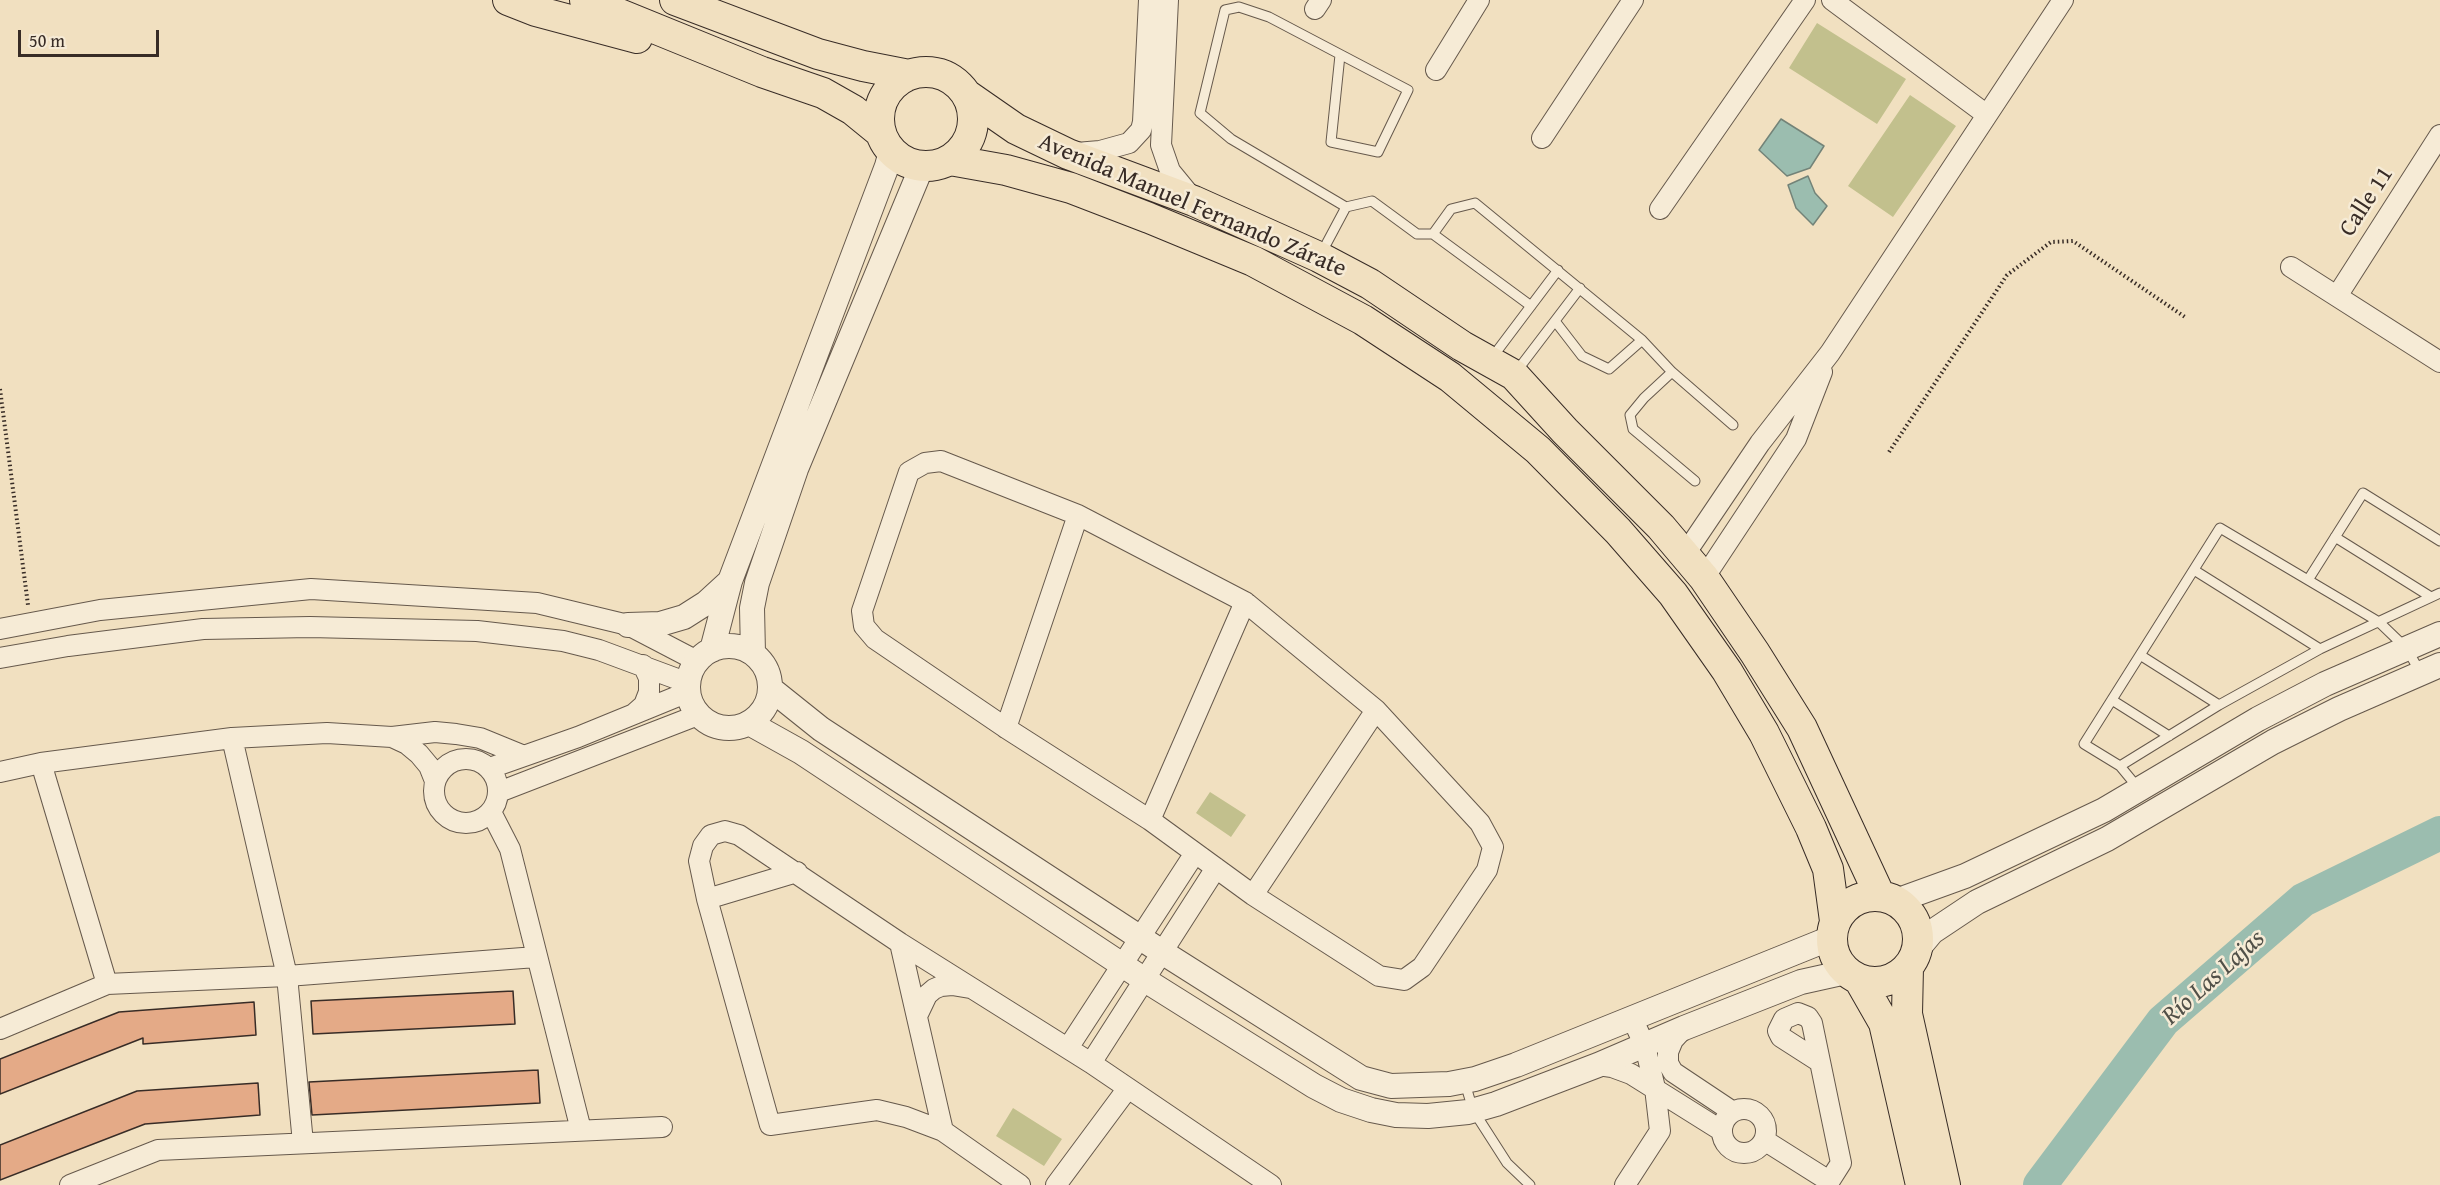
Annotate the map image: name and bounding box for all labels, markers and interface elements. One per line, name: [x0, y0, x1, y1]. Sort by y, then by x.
scale bar: [21, 18, 162, 56]
text: 50 m: [29, 27, 65, 54]
street label: Avenida Manuel Fernando Zárate: [1034, 128, 1350, 284]
street label: Calle 11: [2334, 162, 2400, 242]
water label: Río Las Lajas: [2156, 924, 2272, 1032]

